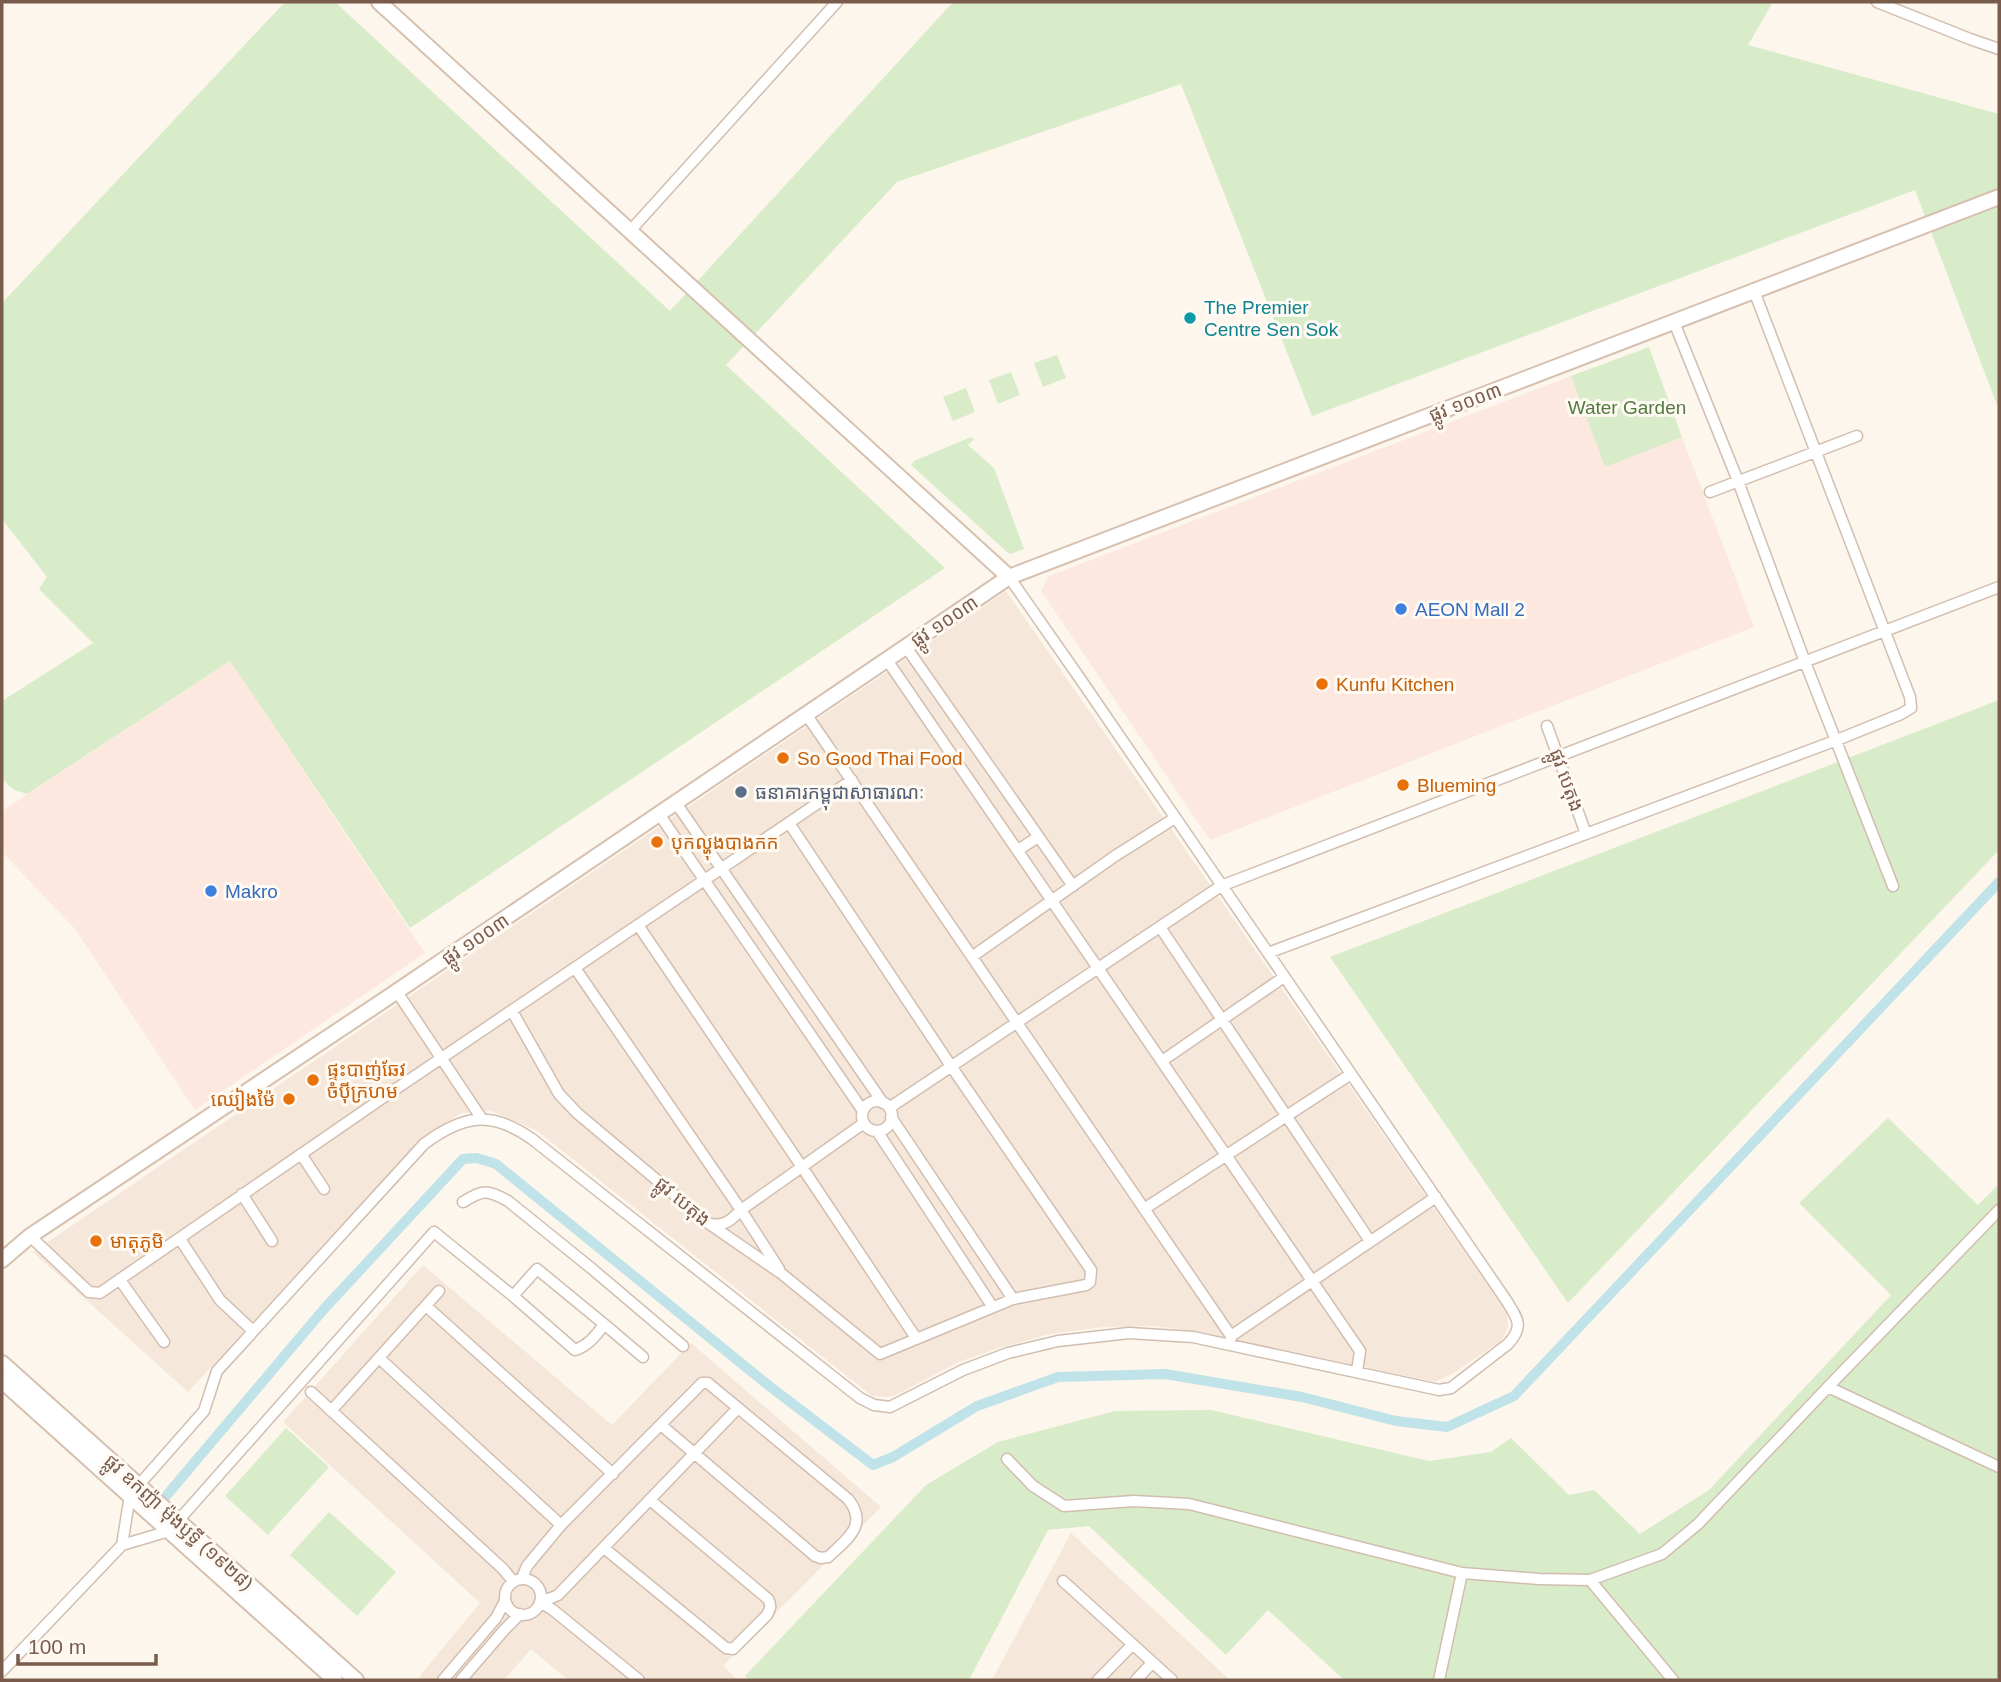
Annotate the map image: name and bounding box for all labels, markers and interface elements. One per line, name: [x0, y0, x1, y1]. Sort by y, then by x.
place label: The Premier Centre Sen Sok: [1204, 297, 1339, 340]
marker: The Premier Centre Sen Sok: [1182, 310, 1198, 326]
street label: ផ្លូវ ១០០៣: [1426, 379, 1507, 432]
park label: Water Garden: [1568, 397, 1686, 418]
street label: ផ្លូវ ១០០៣: [907, 591, 985, 657]
place label: AEON Mall 2: [1415, 599, 1525, 620]
marker: AEON Mall 2: [1393, 601, 1409, 617]
place label: Kunfu Kitchen: [1336, 674, 1454, 695]
marker: Kunfu Kitchen: [1314, 676, 1330, 692]
street label: ផ្លូវ បេតុង: [1539, 746, 1588, 817]
place label: So Good Thai Food: [797, 748, 962, 769]
marker: So Good Thai Food: [775, 750, 791, 766]
place label: Blueming: [1417, 775, 1496, 796]
marker: Blueming: [1395, 777, 1411, 793]
place label: ធនាគារកម្ពុជាសាធារណៈ: [755, 782, 924, 811]
marker: ធនាគារកម្ពុជាសាធារណៈ: [733, 784, 749, 800]
place label: បុកល្ហុងបាងកក: [671, 832, 779, 861]
marker: បុកល្ហុងបាងកក: [649, 834, 665, 850]
place label: Makro: [225, 881, 278, 902]
marker: Makro: [203, 883, 219, 899]
street label: ផ្លូវ ១០០៣: [438, 909, 516, 975]
place label: ផ្ទះបាញ់ឆែវ ចំប៉ីក្រហម: [327, 1059, 406, 1104]
marker: ផ្ទះបាញ់ឆែវ ចំប៉ីក្រហម: [305, 1072, 321, 1088]
place label: ឈៀងម៉ៃ: [211, 1087, 275, 1111]
marker: ឈៀងម៉ៃ: [281, 1091, 297, 1107]
street label: ផ្លូវ បេតុង: [647, 1172, 714, 1235]
place label: មាតុភូមិ: [110, 1231, 164, 1254]
marker: មាតុភូមិ: [88, 1233, 104, 1249]
street label: ផ្លូវ ឧកញ៉ា ម៉ុងឫទ្ធី (១៩២៨): [96, 1450, 257, 1600]
scale bar: [18, 1622, 156, 1666]
text: 100 m: [28, 1635, 86, 1658]

